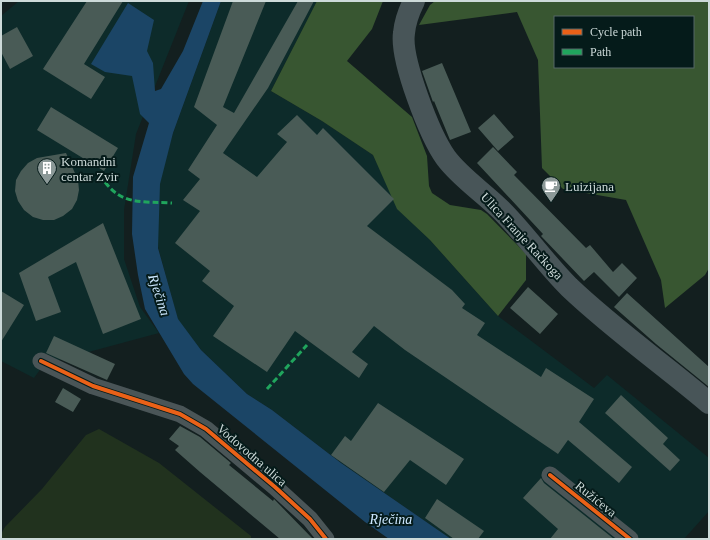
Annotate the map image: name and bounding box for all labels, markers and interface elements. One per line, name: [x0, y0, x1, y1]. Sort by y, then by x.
legend: [554, 16, 694, 68]
text: Cycle path: [590, 25, 642, 39]
text: Path: [590, 45, 611, 59]
place label: Komandni centar Zvir: [61, 154, 119, 184]
building icon: Komandni centar Zvir: [36, 157, 58, 185]
cafe icon: Luizijana: [540, 175, 562, 203]
place label: Luizijana: [565, 179, 614, 194]
street label: Ulica Franje Račkoga: [478, 189, 566, 283]
water label: Rječina: [145, 271, 173, 318]
street label: Vodovodna ulica: [214, 421, 290, 490]
street label: Ružićeva: [572, 478, 620, 520]
water label: Rječina: [369, 512, 412, 527]

